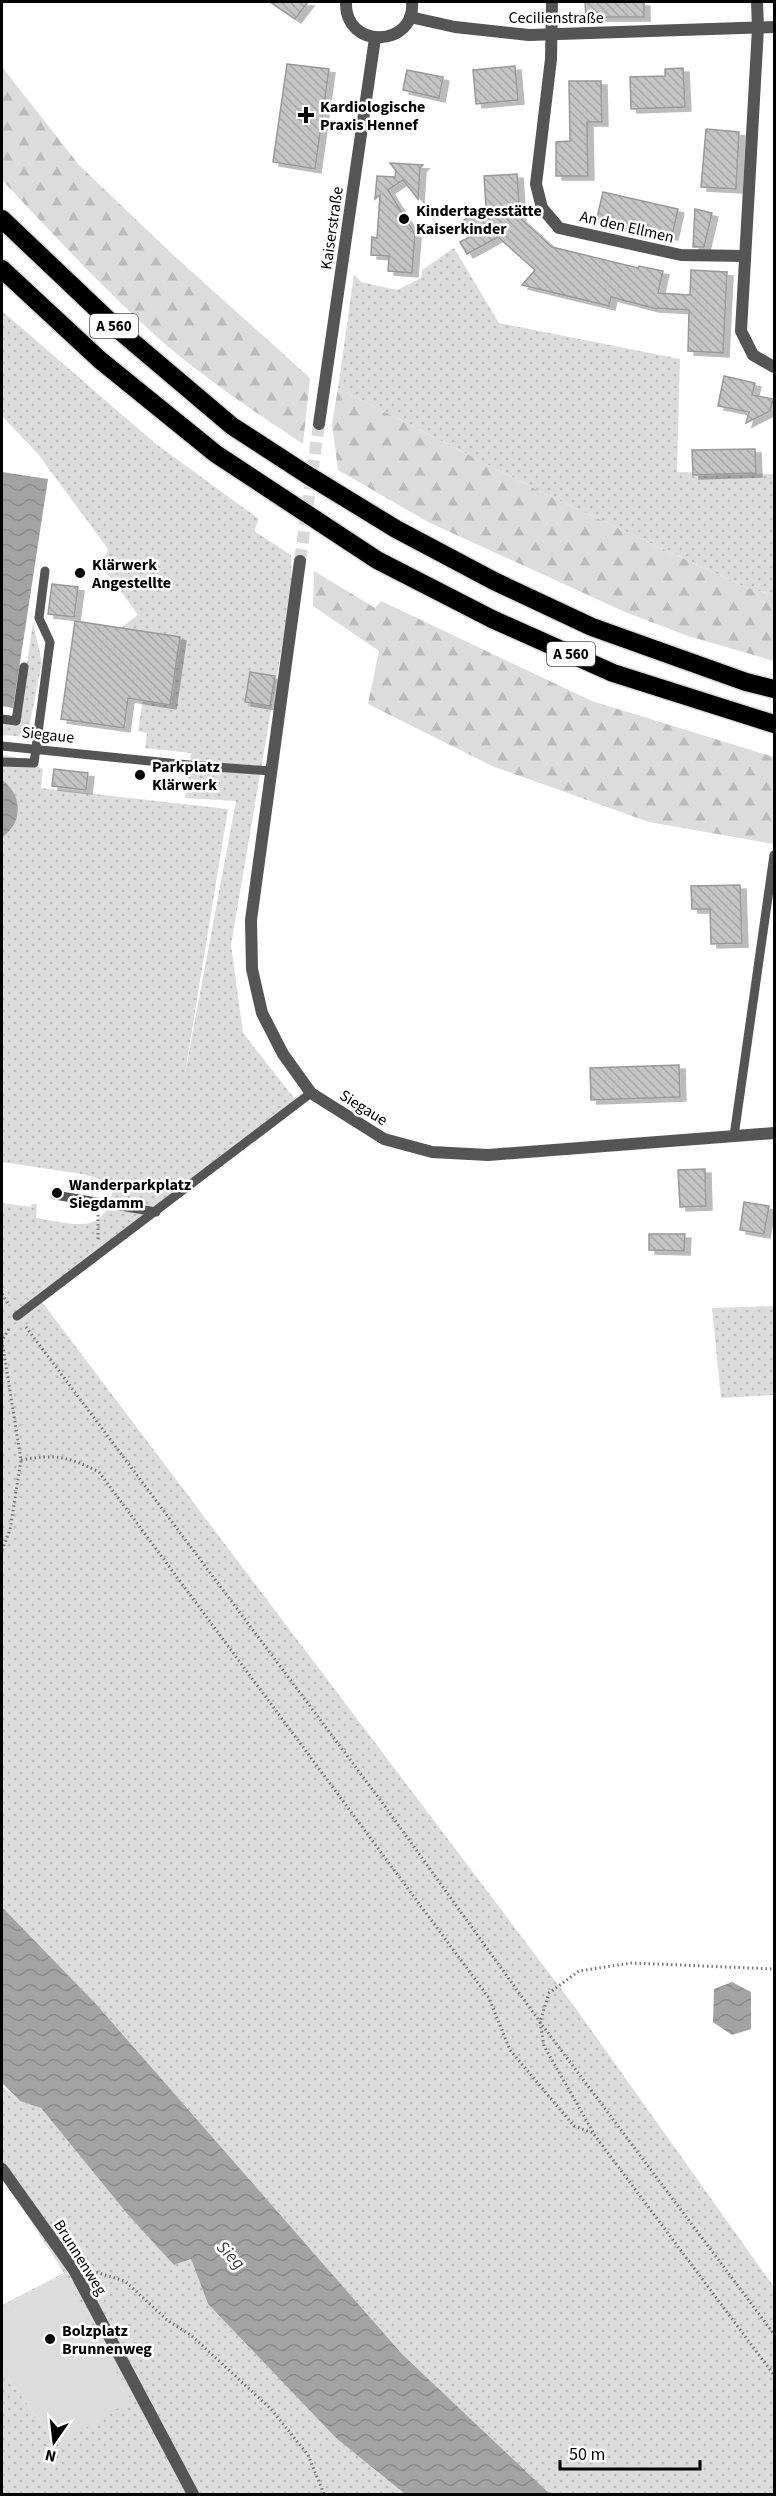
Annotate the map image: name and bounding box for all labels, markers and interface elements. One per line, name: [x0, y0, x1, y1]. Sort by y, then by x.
street label: Cecilienstraße: [508, 7, 604, 29]
place label: Kardiologische Praxis Hennef: [320, 96, 425, 136]
marker: Kardiologische Praxis Hennef: [297, 106, 315, 124]
street label: Kaiserstraße: [315, 185, 349, 271]
place label: Kindertagesstätte Kaiserkinder: [416, 200, 542, 240]
street label: An den Ellmen: [578, 205, 676, 248]
marker: Kindertagesstätte Kaiserkinder: [397, 212, 411, 226]
road number: A 560: [90, 314, 138, 338]
place label: Klärwerk Angestellte: [91, 554, 171, 594]
marker: Klärwerk Angestellte: [73, 566, 87, 580]
road number: A 560: [547, 642, 595, 666]
street label: Siegaue: [21, 721, 75, 749]
place label: Parkplatz Klärwerk: [152, 756, 220, 796]
marker: Parkplatz Klärwerk: [133, 768, 147, 782]
street label: Siegaue: [335, 1085, 392, 1131]
place label: Wanderparkplatz Siegdamm: [69, 1174, 191, 1214]
marker: Wanderparkplatz Siegdamm: [50, 1186, 64, 1200]
street label: Brunnenweg: [48, 2216, 112, 2299]
water label: Sieg: [211, 2235, 251, 2275]
place label: Bolzplatz Brunnenweg: [62, 2320, 152, 2360]
marker: Bolzplatz Brunnenweg: [43, 2332, 57, 2346]
north arrow: [24, 2412, 84, 2472]
scale bar: [560, 2433, 700, 2471]
text: 50 m: [569, 2442, 605, 2467]
text: N: [43, 2444, 58, 2468]

